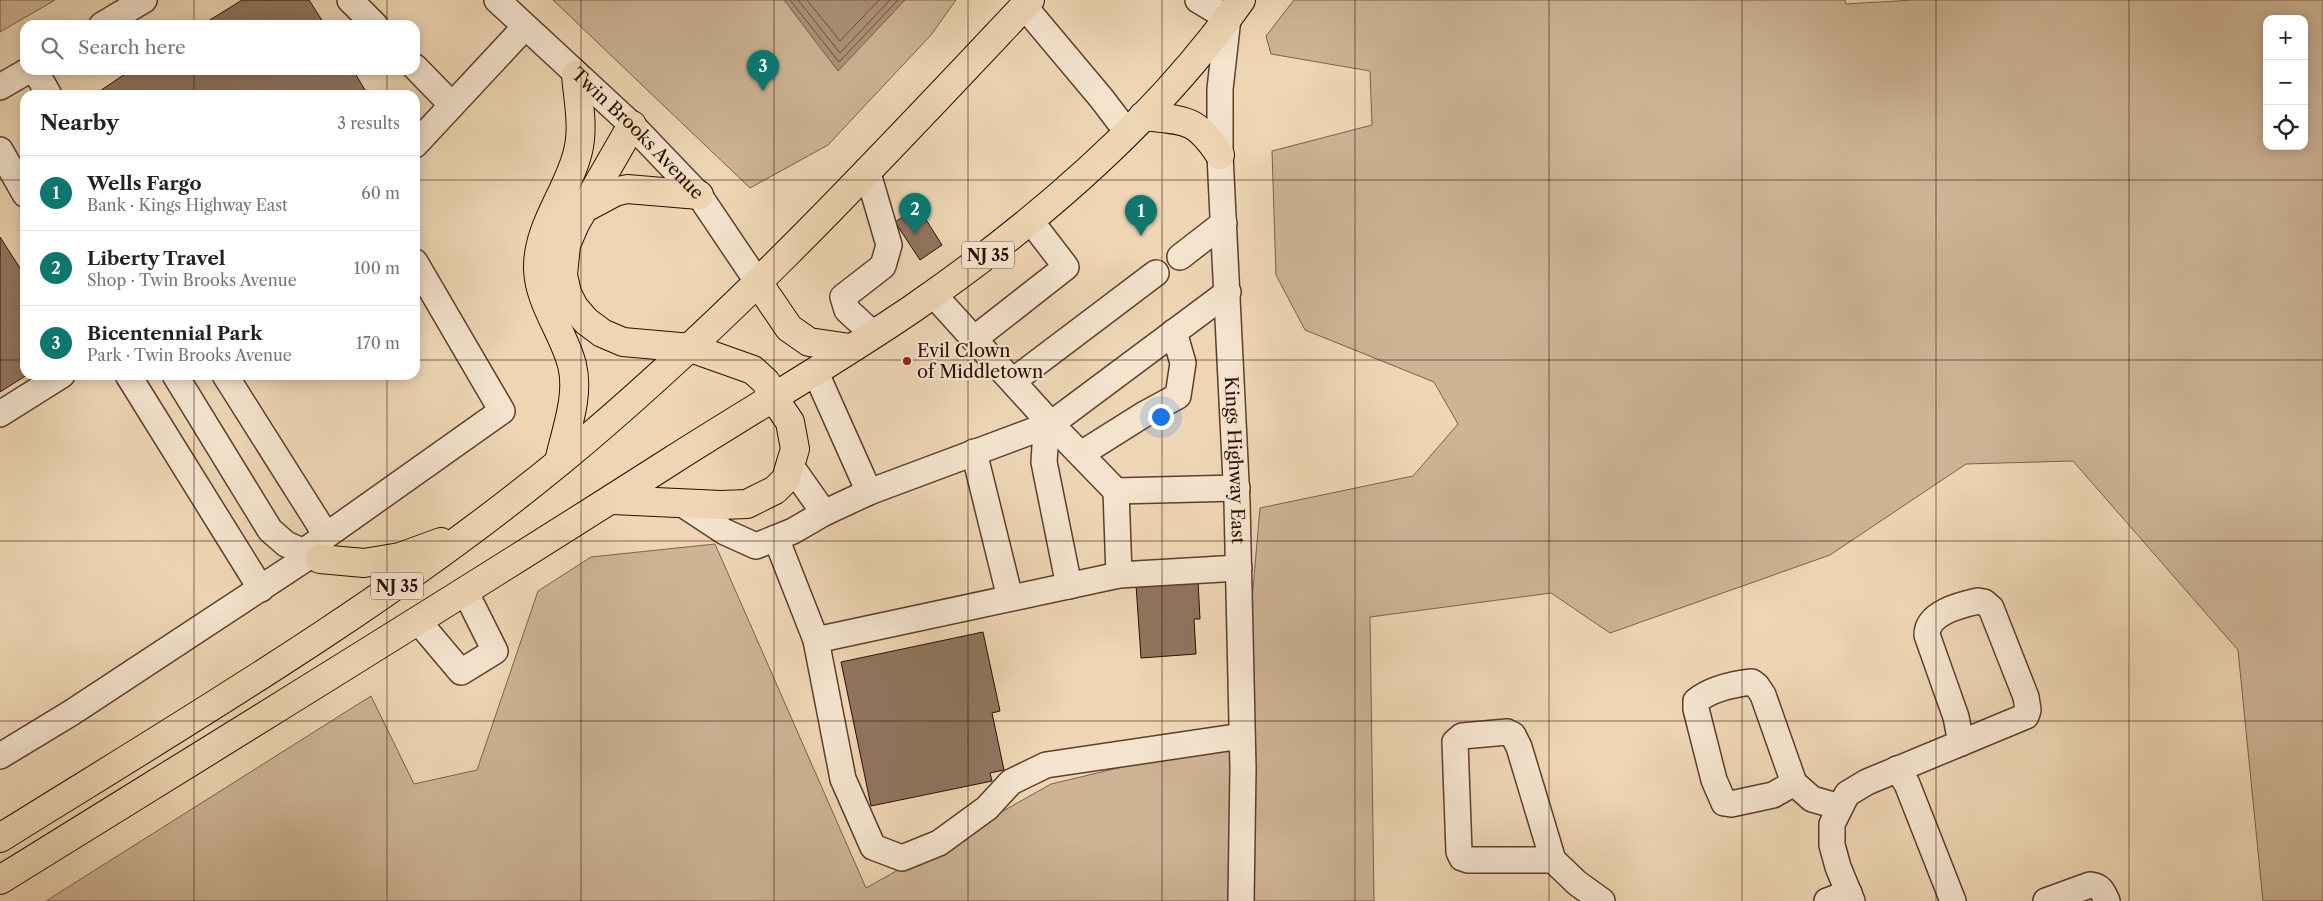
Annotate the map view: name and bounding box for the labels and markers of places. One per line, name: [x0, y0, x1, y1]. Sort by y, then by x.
pin: 3: [747, 50, 779, 91]
pin: 2: [899, 193, 931, 234]
pin: 1: [1125, 195, 1157, 236]
place label: Evil Clown of Middletown: [917, 340, 1043, 383]
marker: Evil Clown of Middletown: [901, 355, 913, 367]

